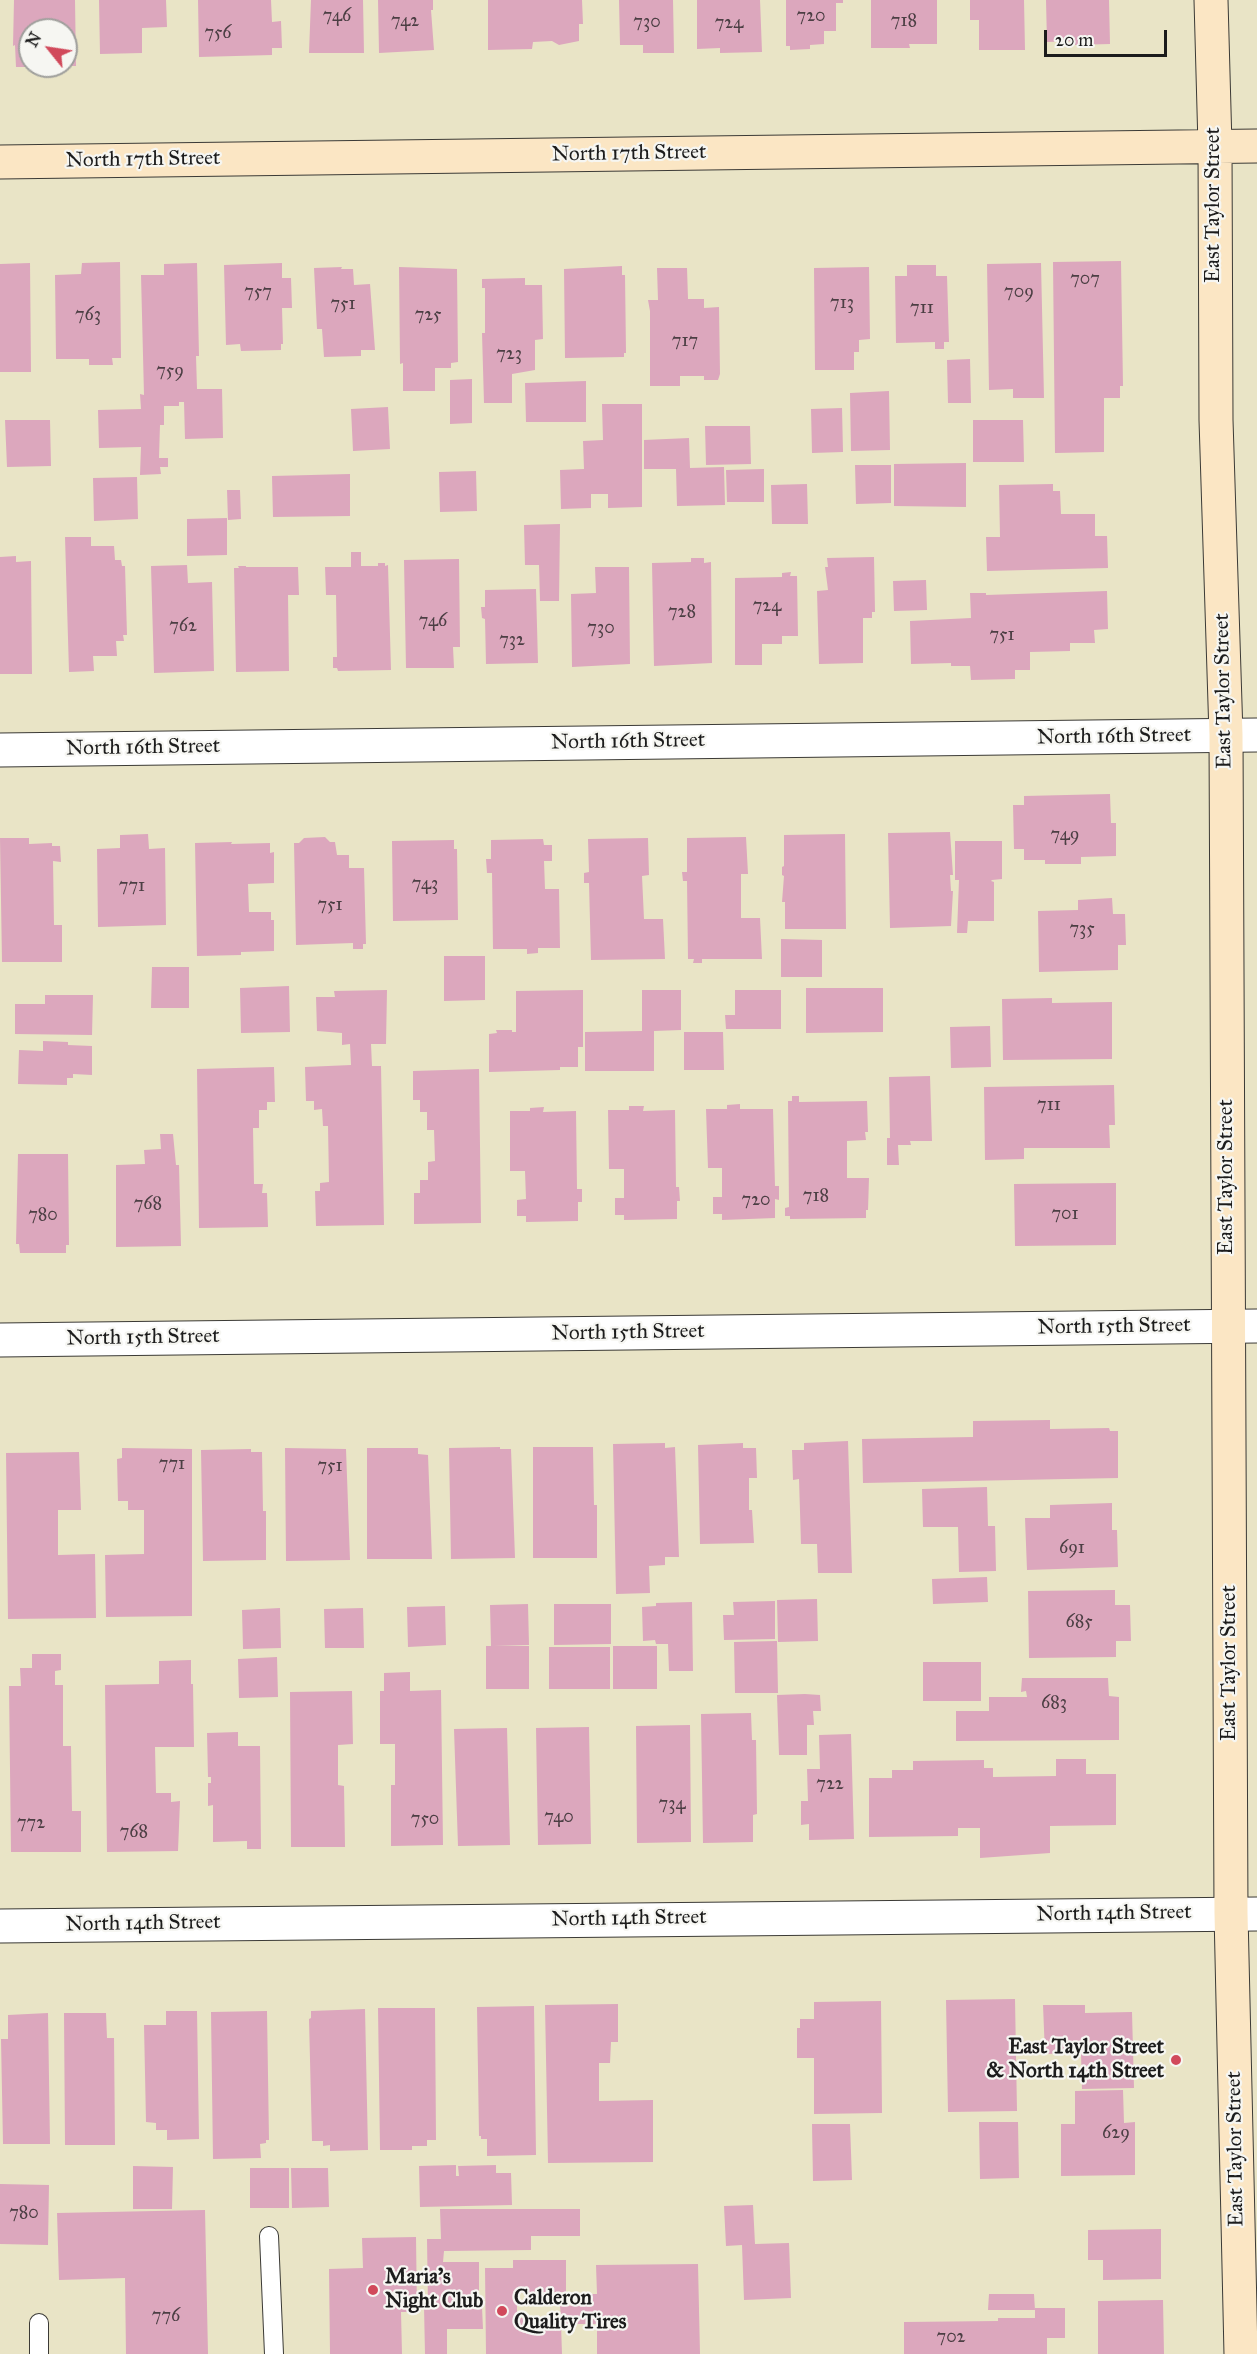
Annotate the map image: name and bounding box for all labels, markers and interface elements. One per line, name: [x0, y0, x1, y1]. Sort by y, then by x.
house number: 746: [323, 6, 351, 28]
house number: 720: [797, 6, 825, 28]
house number: 742: [391, 11, 419, 33]
house number: 718: [891, 11, 917, 33]
house number: 730: [633, 12, 661, 34]
house number: 724: [715, 13, 743, 35]
north arrow: [18, 18, 78, 78]
scale bar: [1047, 18, 1170, 56]
house number: 756: [204, 23, 232, 45]
text: N: [22, 29, 45, 50]
text: 20 m: [1055, 29, 1093, 51]
street label: East Taylor Street: [1201, 127, 1227, 283]
street label: North 17th Street: [551, 140, 707, 168]
street label: North 17th Street: [65, 146, 221, 174]
house number: 707: [1070, 269, 1100, 291]
house number: 757: [244, 282, 272, 304]
house number: 709: [1004, 282, 1034, 304]
house number: 713: [830, 293, 854, 315]
house number: 751: [330, 294, 356, 316]
house number: 711: [910, 298, 934, 320]
house number: 763: [75, 305, 101, 327]
house number: 725: [415, 305, 441, 327]
house number: 717: [672, 331, 698, 353]
house number: 723: [496, 344, 522, 366]
house number: 759: [156, 361, 184, 383]
house number: 724: [753, 596, 781, 618]
house number: 728: [668, 602, 696, 624]
house number: 746: [419, 611, 447, 633]
street label: East Taylor Street: [1210, 613, 1238, 769]
house number: 762: [169, 616, 197, 638]
house number: 730: [587, 618, 615, 640]
house number: 751: [989, 625, 1015, 647]
house number: 732: [499, 630, 525, 652]
street label: North 16th Street: [1037, 723, 1191, 751]
street label: North 16th Street: [551, 728, 705, 756]
street label: North 16th Street: [66, 734, 220, 762]
house number: 749: [1051, 825, 1079, 847]
house number: 743: [412, 874, 438, 896]
house number: 771: [119, 876, 145, 898]
house number: 751: [317, 895, 343, 917]
house number: 735: [1069, 919, 1095, 941]
house number: 711: [1037, 1095, 1061, 1117]
street label: East Taylor Street: [1214, 1099, 1240, 1255]
house number: 718: [803, 1186, 829, 1208]
house number: 720: [742, 1190, 770, 1212]
house number: 768: [134, 1194, 162, 1216]
house number: 701: [1051, 1204, 1079, 1226]
house number: 780: [28, 1205, 58, 1227]
street label: North 15th Street: [1037, 1313, 1191, 1341]
street label: North 15th Street: [551, 1319, 705, 1347]
street label: North 15th Street: [66, 1324, 220, 1352]
house number: 771: [159, 1454, 185, 1476]
house number: 751: [317, 1456, 343, 1478]
house number: 691: [1059, 1538, 1085, 1560]
street label: East Taylor Street: [1217, 1585, 1243, 1741]
house number: 685: [1065, 1612, 1093, 1634]
house number: 683: [1041, 1693, 1067, 1715]
house number: 722: [816, 1774, 844, 1796]
house number: 734: [659, 1794, 685, 1816]
house number: 740: [544, 1807, 574, 1829]
house number: 750: [411, 1809, 439, 1831]
house number: 772: [17, 1813, 45, 1835]
house number: 768: [120, 1822, 148, 1844]
street label: North 14th Street: [1036, 1900, 1192, 1928]
street label: North 14th Street: [551, 1905, 707, 1933]
street label: North 14th Street: [65, 1910, 221, 1938]
place label: East Taylor Street & North 14th Street: [986, 2035, 1164, 2085]
marker: East Taylor Street & North 14th Street: [1169, 2053, 1183, 2067]
street label: East Taylor Street: [1222, 2071, 1250, 2227]
house number: 629: [1102, 2123, 1130, 2145]
house number: 780: [9, 2203, 39, 2225]
place label: Maria’s Night Club: [385, 2265, 483, 2315]
marker: Maria’s Night Club: [366, 2283, 380, 2297]
place label: Calderon Quality Tires: [514, 2286, 626, 2336]
marker: Calderon Quality Tires: [495, 2304, 509, 2318]
house number: 776: [152, 2306, 180, 2328]
house number: 702: [937, 2327, 965, 2349]

